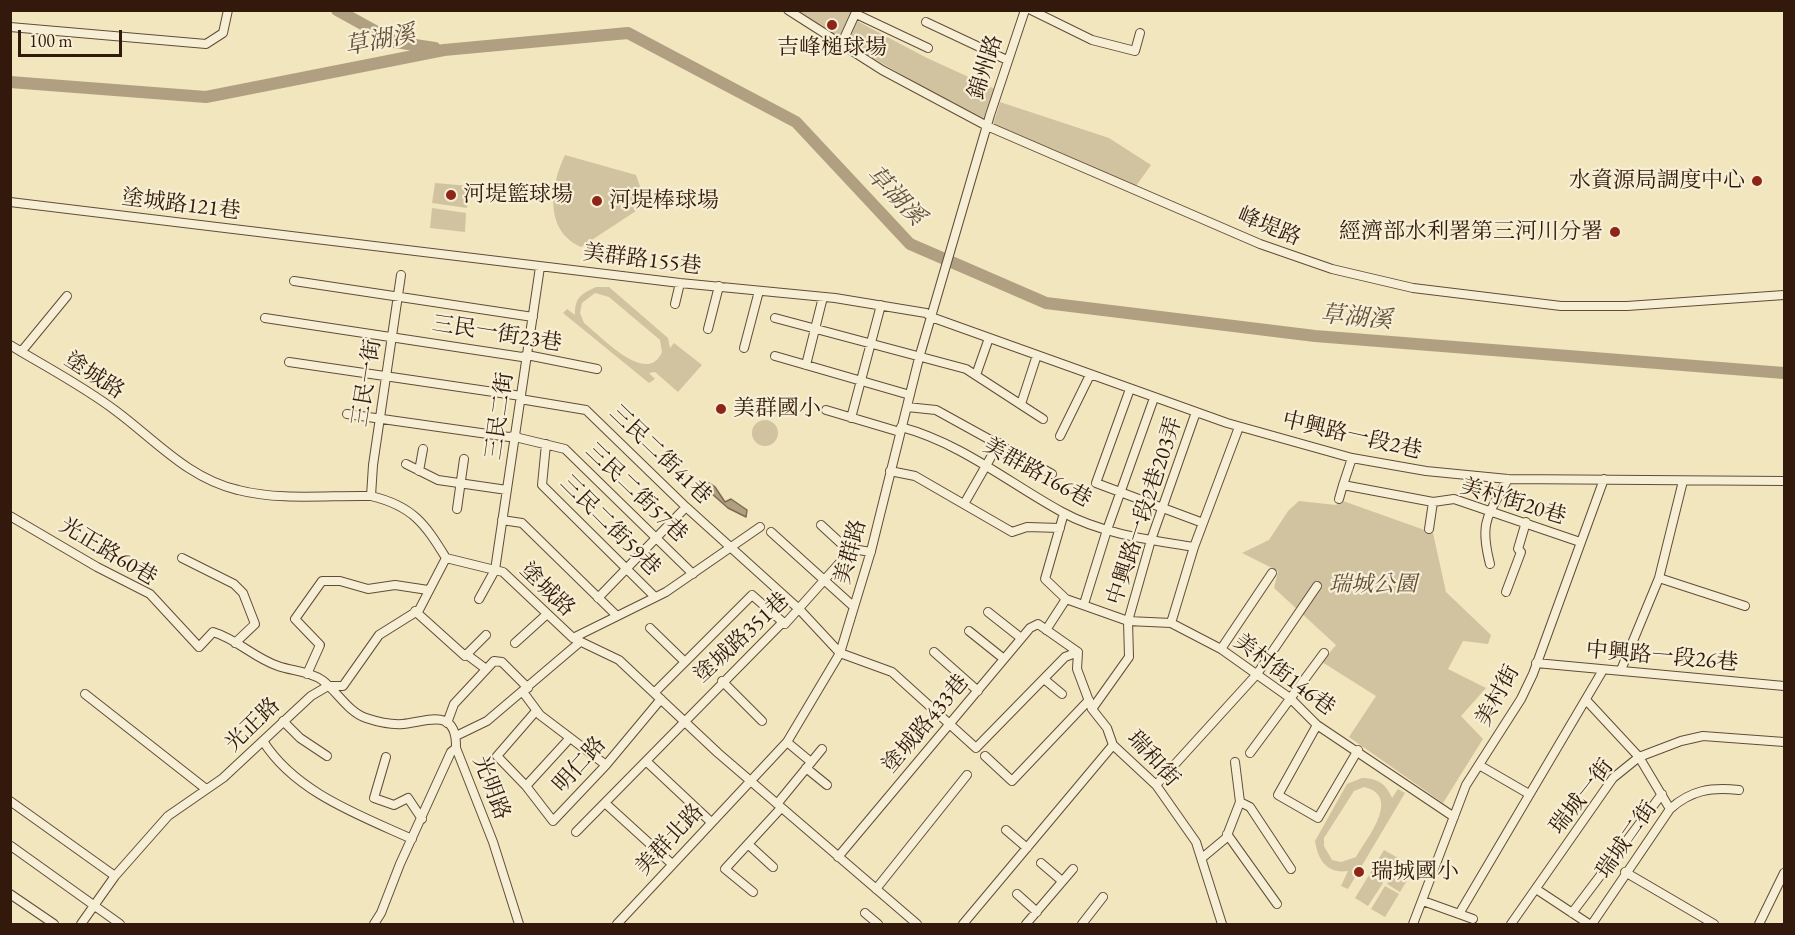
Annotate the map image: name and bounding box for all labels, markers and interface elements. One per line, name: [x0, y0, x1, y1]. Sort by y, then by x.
scale bar: [21, 18, 124, 56]
marker: 吉峰槌球場: [825, 18, 839, 32]
water label: 草湖溪: [342, 20, 418, 62]
text: 100 m: [29, 29, 73, 52]
street label: 錦州路: [963, 32, 1009, 102]
place label: 吉峰槌球場: [777, 35, 887, 61]
water label: 草湖溪: [860, 160, 930, 232]
place label: 水資源局調度中心: [1569, 168, 1745, 194]
marker: 水資源局調度中心: [1750, 174, 1764, 188]
place label: 河堤籃球場: [463, 182, 573, 208]
street label: 塗城路121巷: [120, 185, 242, 225]
marker: 河堤籃球場: [444, 188, 458, 202]
place label: 河堤棒球場: [609, 188, 719, 214]
marker: 河堤棒球場: [590, 194, 604, 208]
street label: 峰堤路: [1233, 202, 1305, 252]
place label: 經濟部水利署第三河川分署: [1339, 219, 1603, 245]
marker: 經濟部水利署第三河川分署: [1608, 225, 1622, 239]
street label: 美群路155巷: [581, 240, 703, 280]
water label: 草湖溪: [1319, 301, 1393, 335]
street label: 三民一街23巷: [430, 311, 564, 357]
street label: 三民一街: [347, 337, 387, 429]
street label: 塗城路: [59, 347, 129, 405]
street label: 三民二街: [481, 371, 519, 461]
place label: 美群國小: [733, 396, 821, 422]
street label: 三民二街41巷: [604, 400, 716, 510]
marker: 美群國小: [714, 402, 728, 416]
street label: 中興路一段2巷: [1280, 407, 1424, 465]
street label: 中興路一段2巷203弄: [1102, 414, 1188, 608]
street label: 美群路166巷: [978, 432, 1096, 514]
street label: 三民二街57巷: [580, 438, 692, 548]
street label: 三民二街59巷: [554, 470, 666, 582]
street label: 美村街20巷: [1457, 473, 1569, 531]
street label: 光正路60巷: [54, 513, 162, 591]
street label: 美群路: [830, 517, 872, 587]
street label: 塗城路: [514, 558, 580, 622]
park label: 瑞城公園: [1329, 572, 1417, 598]
street label: 塗城路351巷: [689, 588, 795, 688]
street label: 美村街146巷: [1228, 628, 1340, 722]
street label: 中興路一段26巷: [1585, 637, 1739, 677]
street label: 美村街: [1470, 661, 1526, 731]
street label: 塗城路433巷: [877, 670, 975, 778]
street label: 光正路: [220, 693, 286, 757]
street label: 瑞和街: [1121, 726, 1185, 792]
street label: 明仁路: [548, 732, 612, 798]
street label: 光明路: [467, 752, 515, 824]
street label: 瑞城一街: [1545, 754, 1619, 840]
street label: 瑞城二街: [1591, 796, 1663, 884]
street label: 美群北路: [630, 799, 710, 881]
place label: 瑞城國小: [1371, 859, 1459, 885]
marker: 瑞城國小: [1352, 865, 1366, 879]

